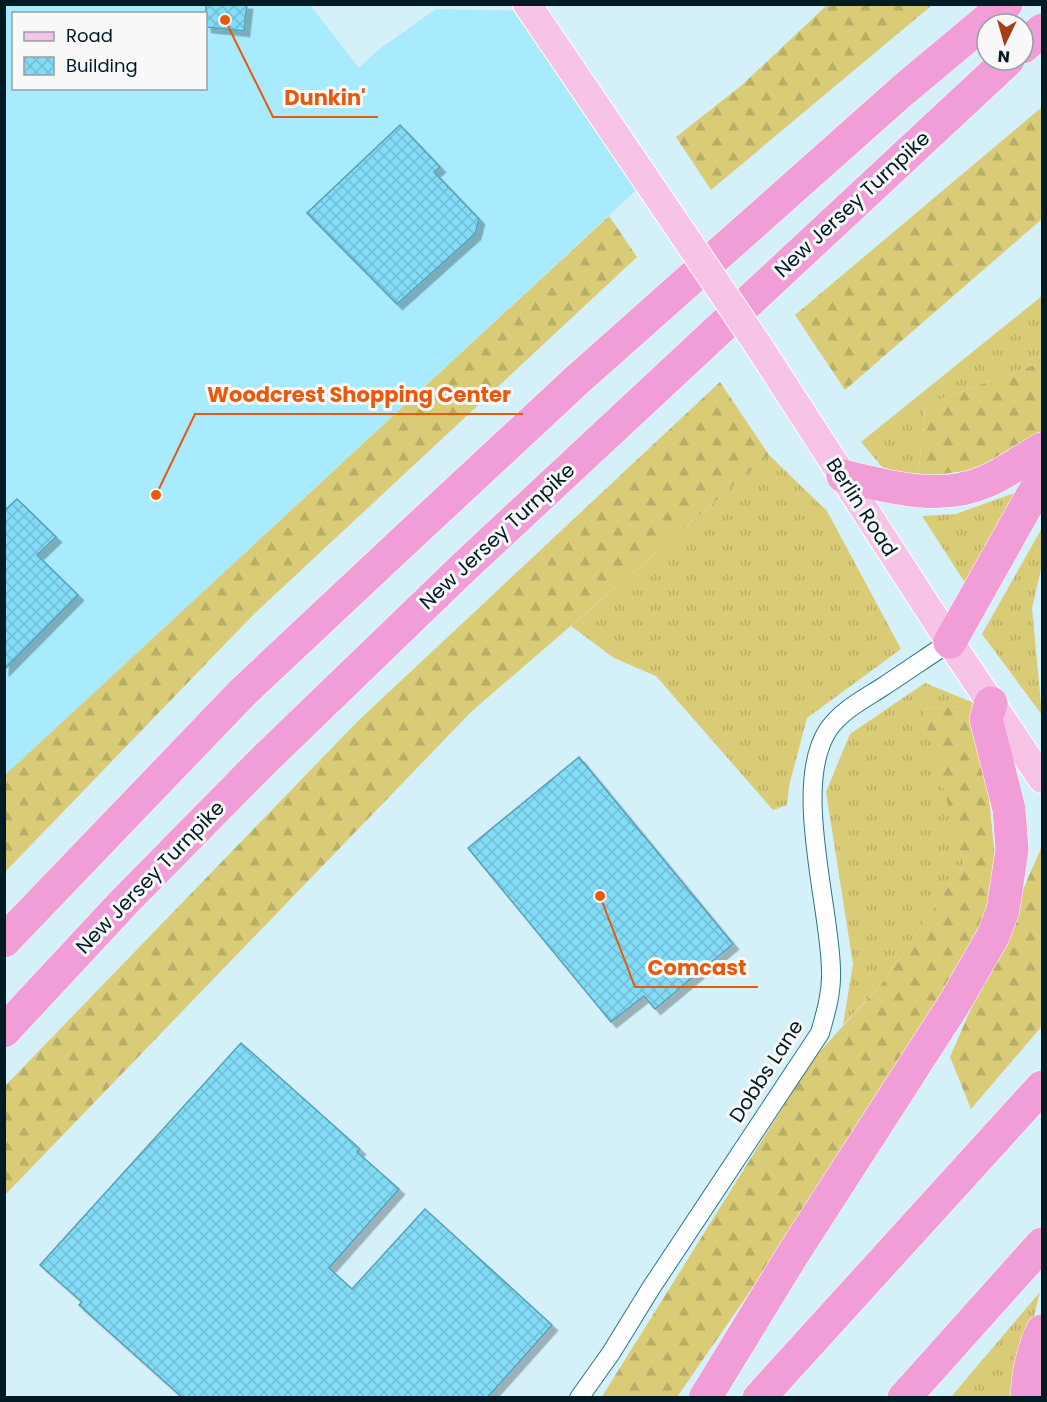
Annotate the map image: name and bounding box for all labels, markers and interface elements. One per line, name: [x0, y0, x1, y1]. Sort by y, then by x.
legend: [12, 12, 207, 90]
north arrow: [975, 12, 1035, 72]
text: Road: [66, 23, 113, 48]
text: N: [997, 44, 1011, 68]
text: Building: [66, 53, 138, 78]
callout: Dunkin': [273, 78, 378, 117]
text: Dunkin': [284, 83, 366, 112]
street label: New Jersey Turnpike: [768, 124, 936, 284]
callout: Woodcrest Shopping Center: [195, 375, 523, 414]
text: Woodcrest Shopping Center: [207, 380, 511, 409]
street label: Berlin Road: [820, 452, 904, 562]
street label: New Jersey Turnpike: [413, 456, 581, 616]
street label: New Jersey Turnpike: [69, 794, 231, 960]
callout: Comcast: [635, 948, 758, 987]
text: Comcast: [648, 953, 746, 982]
street label: Dobbs Lane: [722, 1014, 810, 1128]

